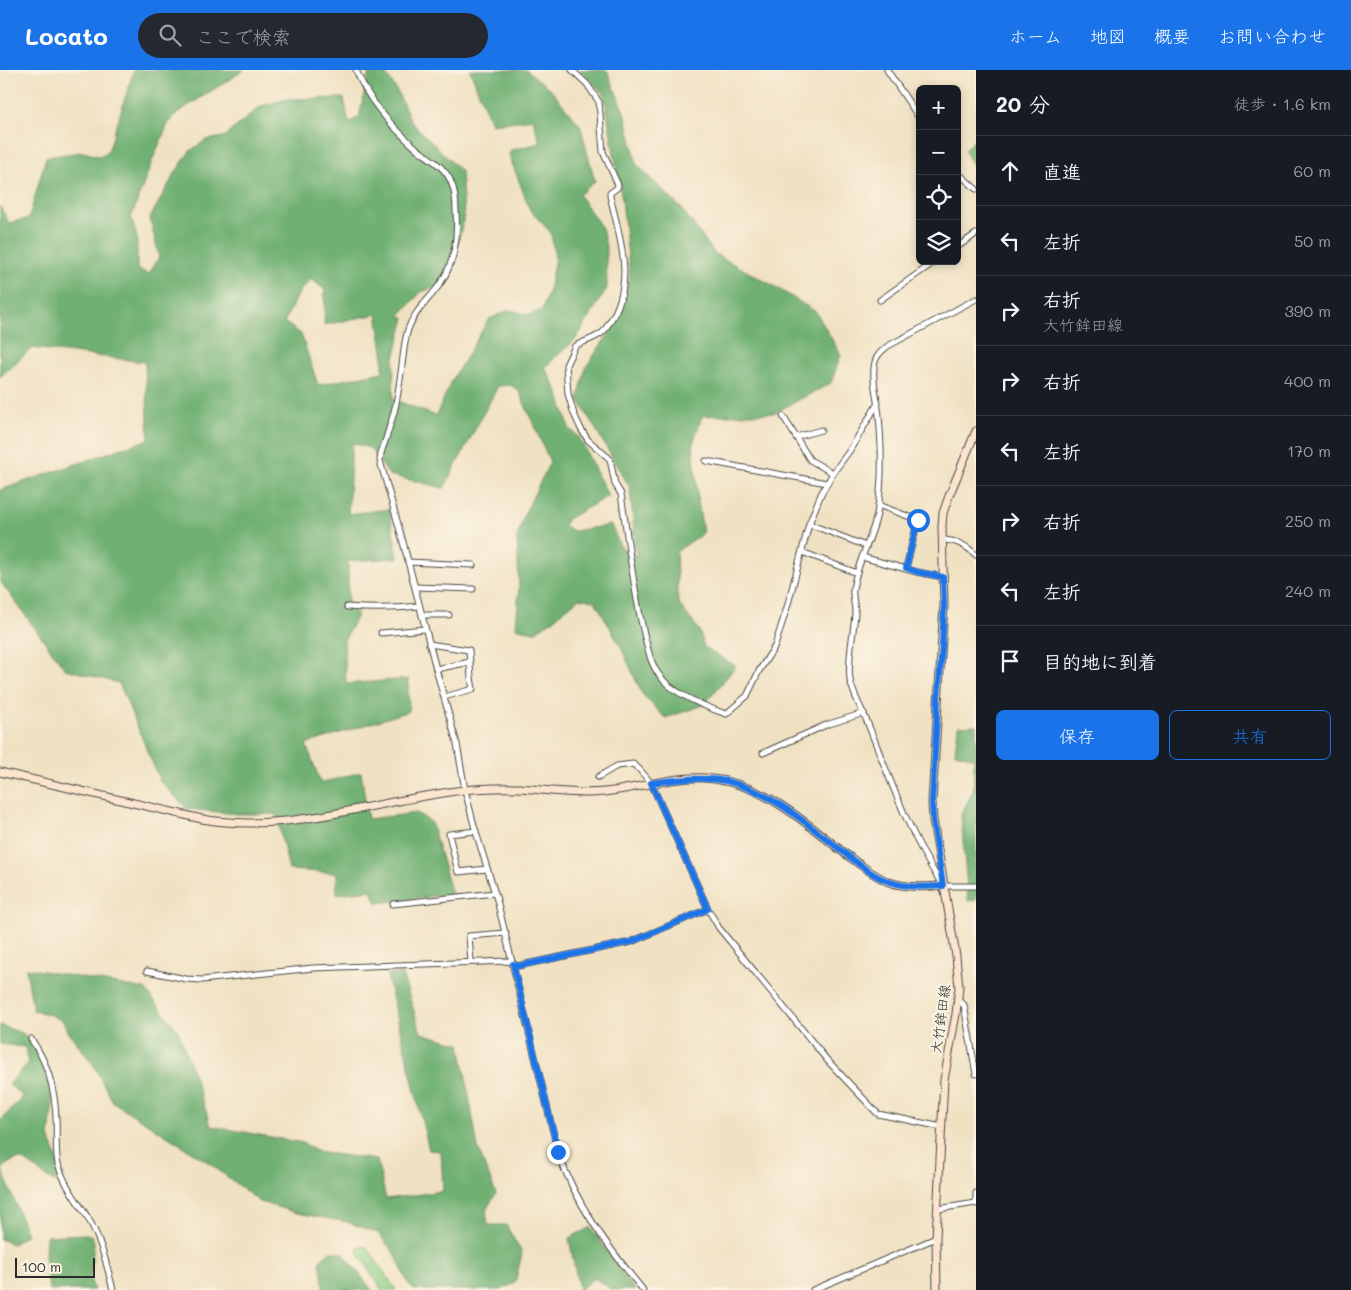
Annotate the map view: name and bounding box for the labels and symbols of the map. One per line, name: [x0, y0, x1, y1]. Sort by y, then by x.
route start: [907, 509, 930, 532]
street label: 大竹鉾田線: [926, 983, 954, 1055]
route end: [547, 1141, 570, 1164]
scale bar: [15, 1255, 95, 1278]

